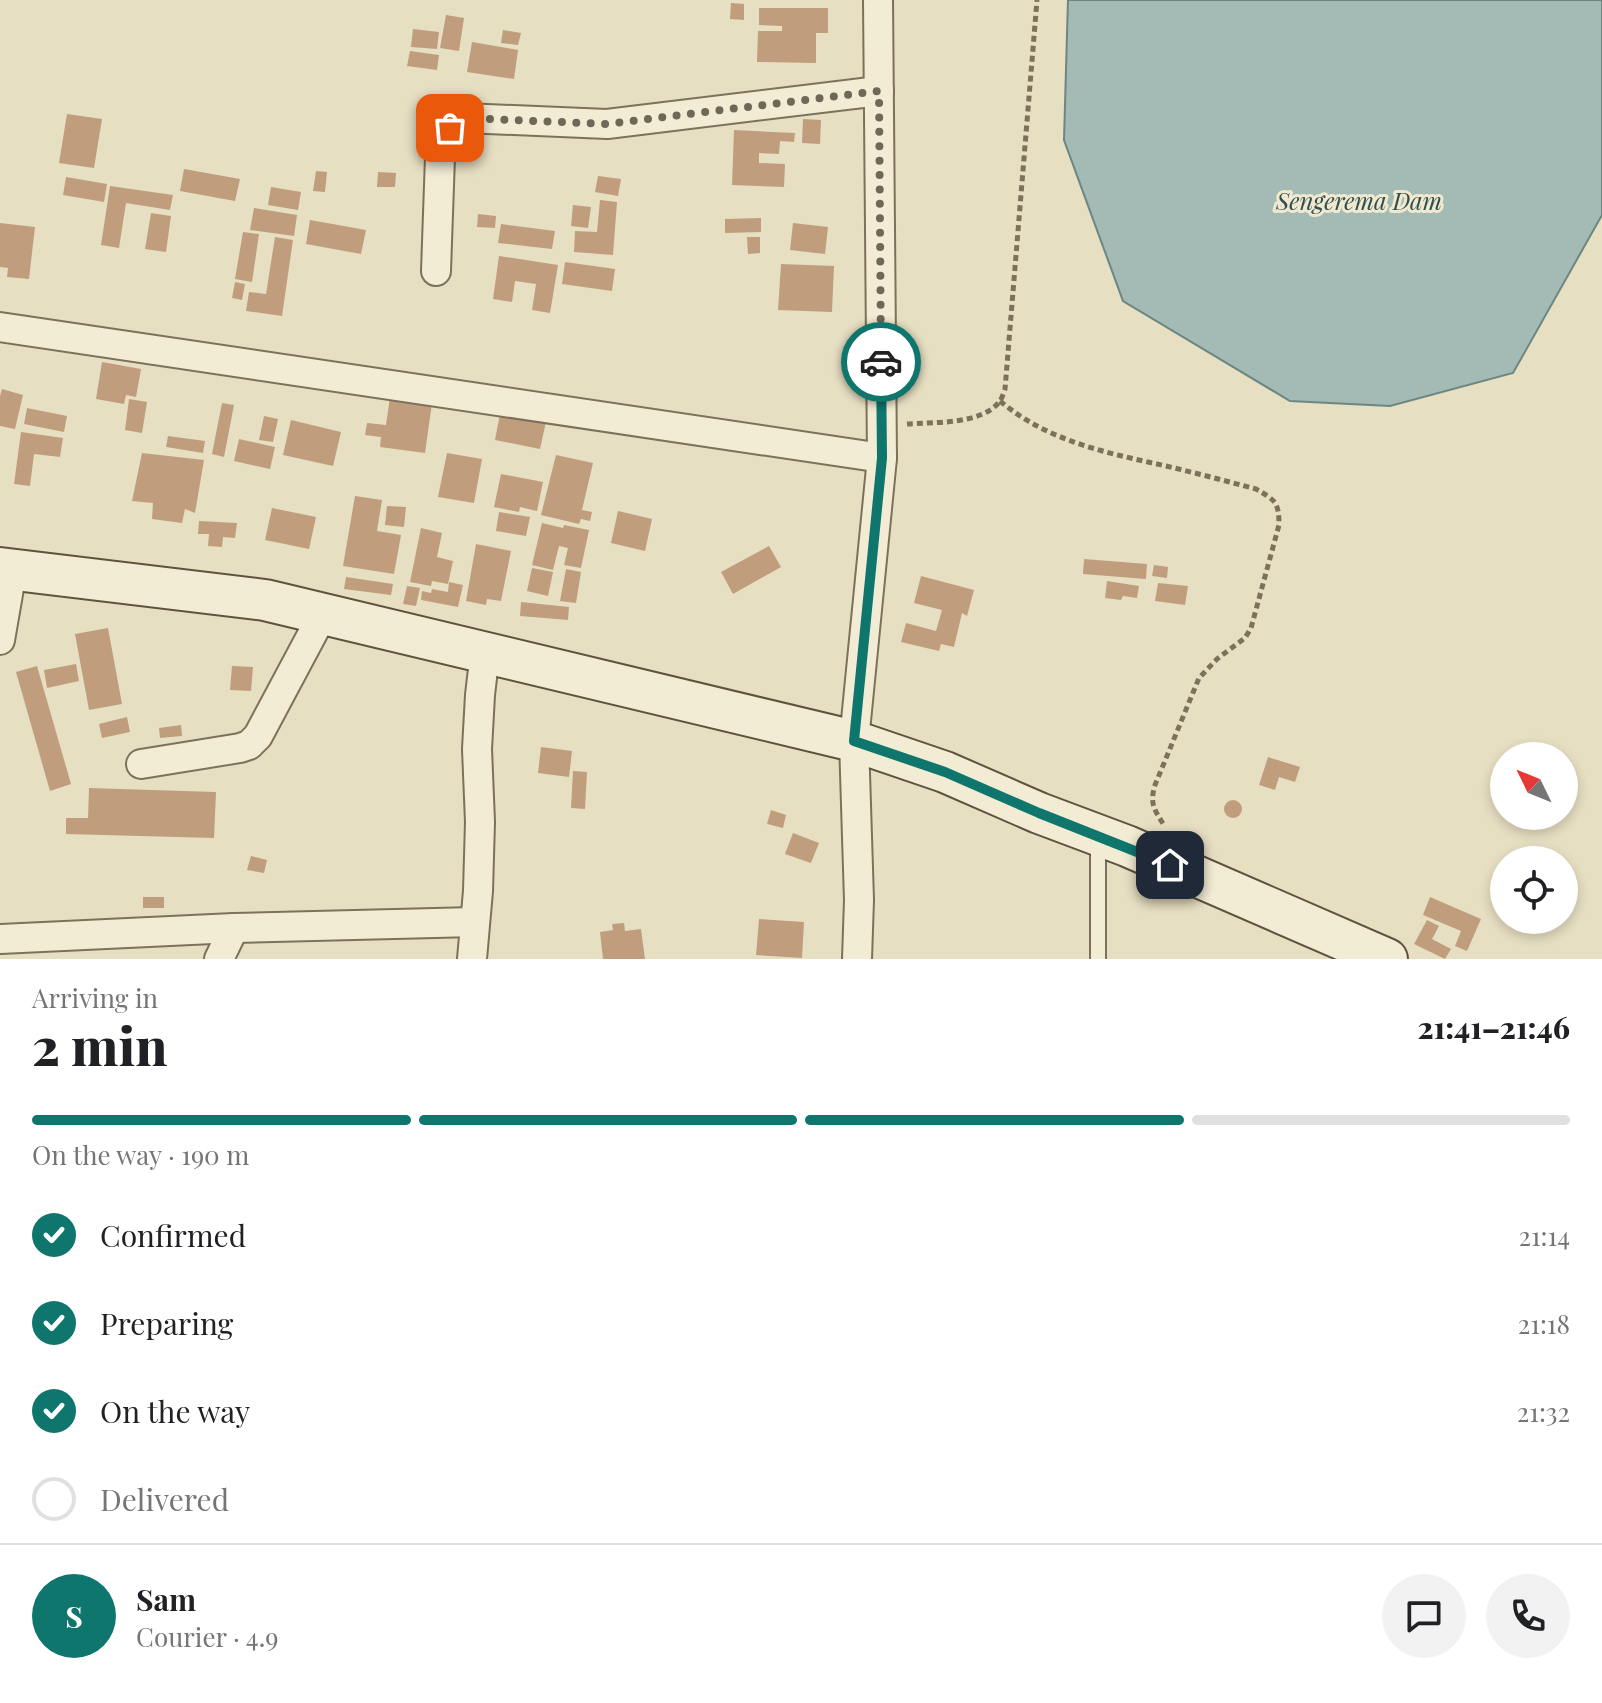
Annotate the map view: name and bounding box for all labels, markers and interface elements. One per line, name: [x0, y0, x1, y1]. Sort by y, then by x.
pin: [416, 94, 484, 162]
icon: bag: [428, 106, 472, 150]
water label: Sengerema Dam: [1275, 184, 1442, 216]
courier: [841, 322, 921, 402]
icon: car: [859, 340, 903, 384]
north arrow: [1490, 742, 1578, 830]
map controls: [1490, 742, 1578, 934]
pin: [1136, 831, 1204, 899]
icon: home: [1148, 843, 1192, 887]
button: locate: [1490, 846, 1578, 934]
text: Arriving in: [32, 980, 158, 1015]
text: 21:41–21:46: [1417, 1007, 1570, 1047]
text: 2 min: [32, 1010, 167, 1079]
text: On the way · 190 m: [32, 1137, 249, 1172]
icon: check: [32, 1213, 76, 1257]
text: Confirmed: [100, 1215, 246, 1255]
text: 21:14: [1519, 1218, 1570, 1253]
icon: check: [32, 1301, 76, 1345]
text: Preparing: [100, 1303, 233, 1343]
text: 21:18: [1518, 1306, 1570, 1341]
icon: check: [32, 1389, 76, 1433]
text: On the way: [100, 1391, 250, 1431]
text: 21:32: [1517, 1394, 1570, 1429]
text: Delivered: [100, 1479, 229, 1519]
button: chat: [1382, 1574, 1466, 1658]
button: phone: [1486, 1574, 1570, 1658]
text: Sam: [136, 1579, 196, 1619]
text: S: [65, 1596, 83, 1636]
text: Courier · 4.9: [136, 1619, 278, 1654]

